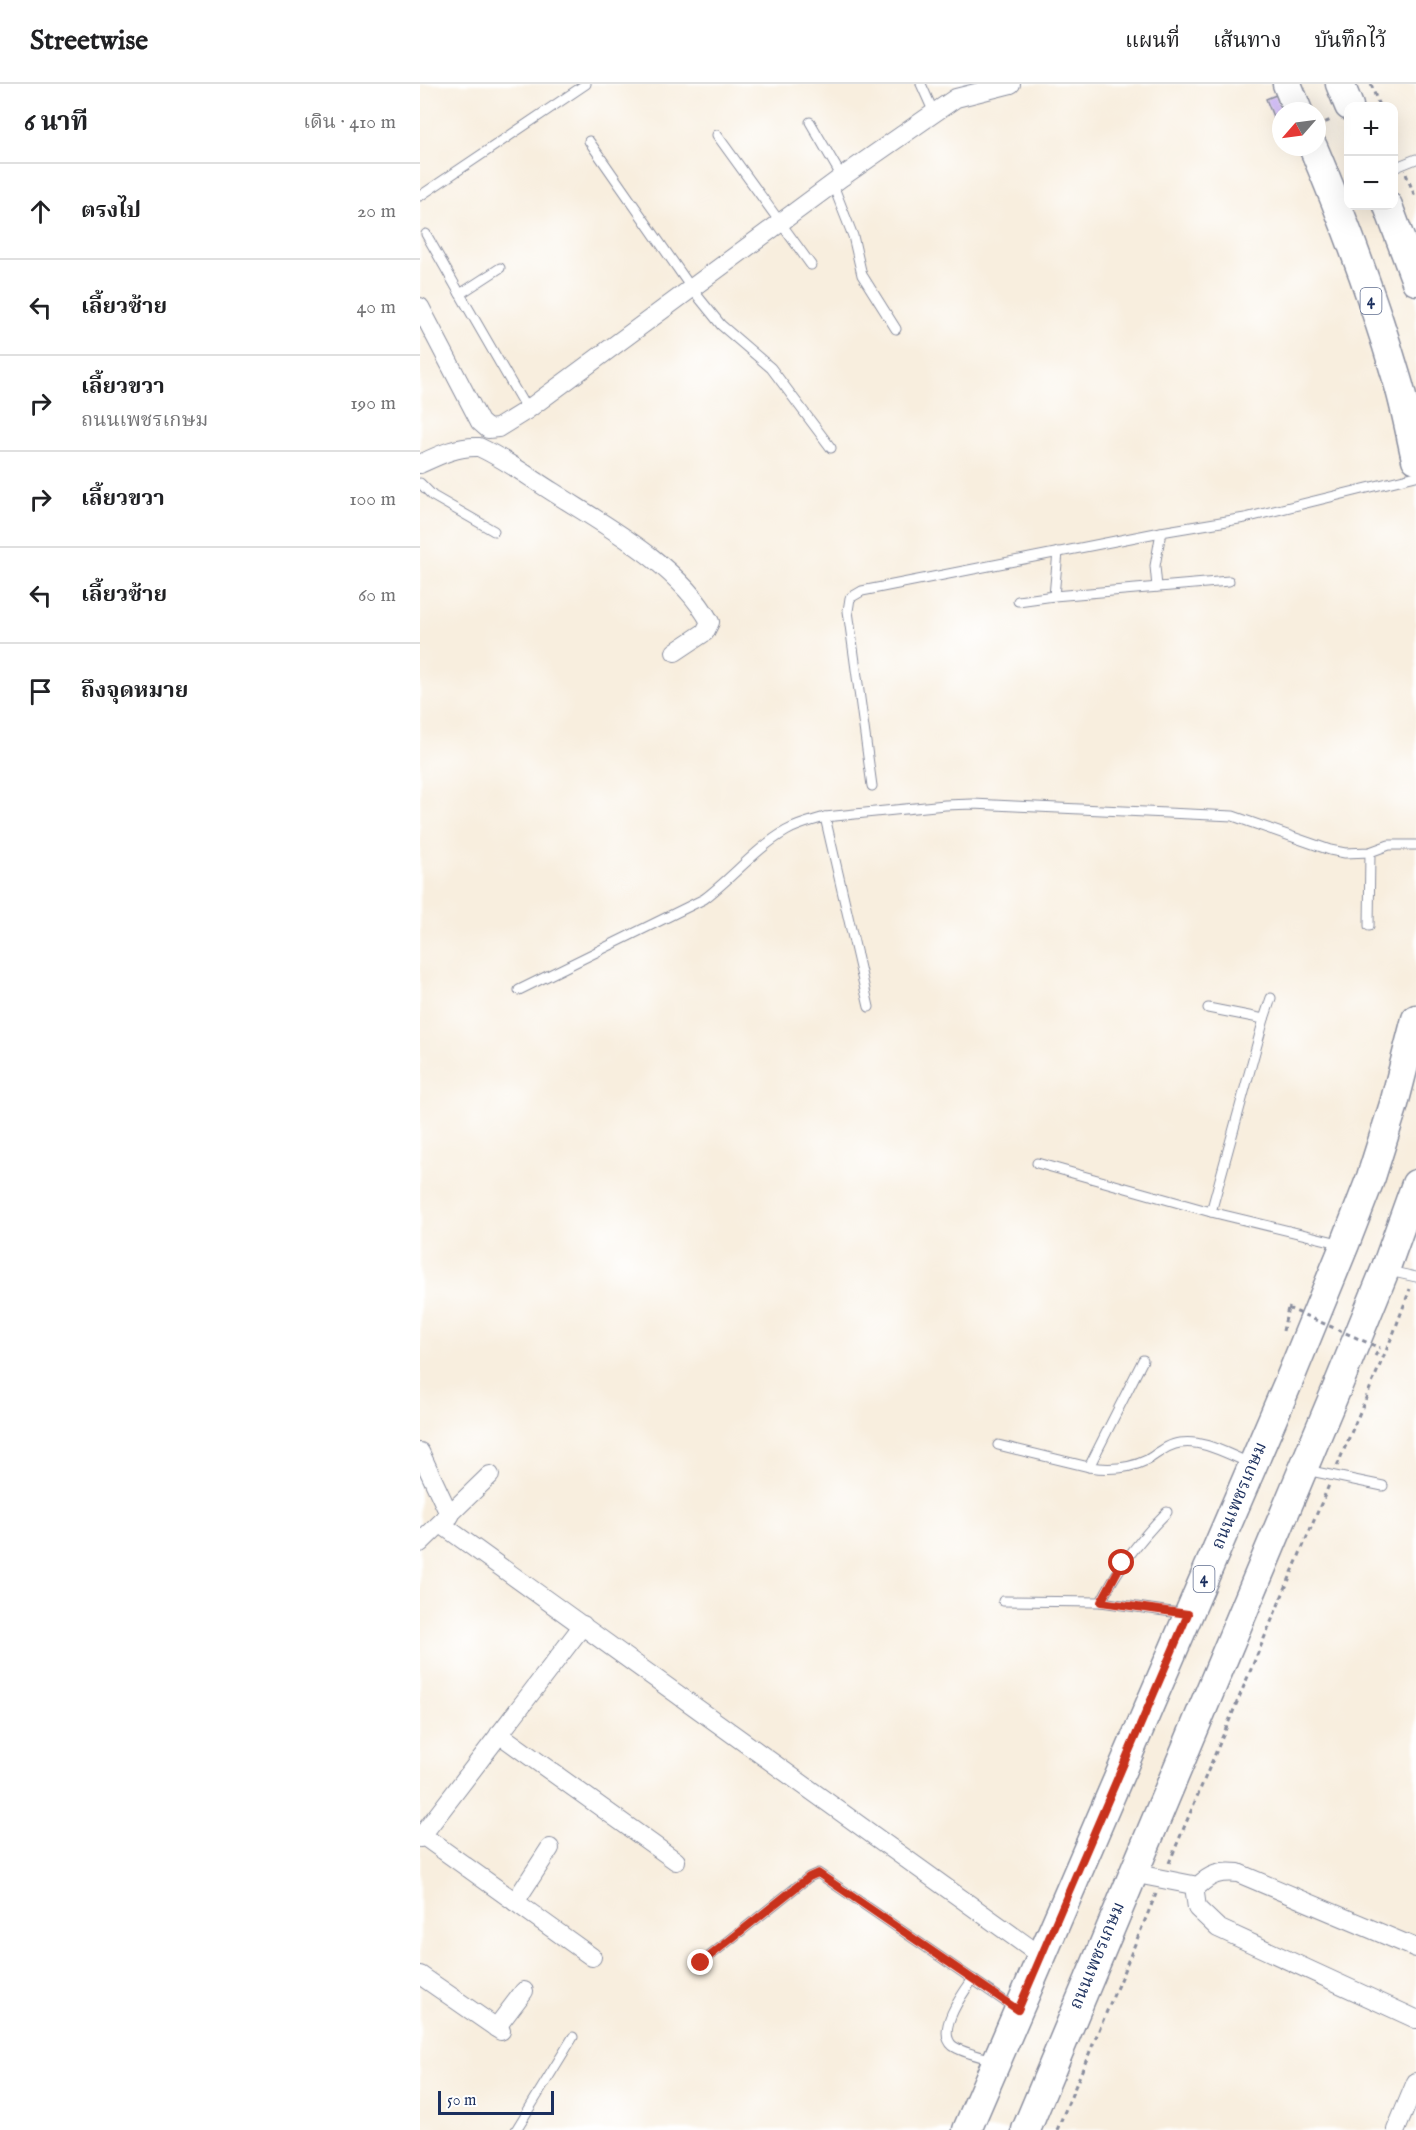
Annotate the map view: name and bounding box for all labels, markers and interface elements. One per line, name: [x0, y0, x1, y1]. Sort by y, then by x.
text: Streetwise: [30, 24, 148, 59]
text: แผนที่: [1125, 28, 1180, 55]
text: เส้นทาง: [1213, 28, 1281, 55]
text: บันทึกไว้: [1314, 28, 1386, 55]
north arrow: [1272, 102, 1326, 156]
map controls: [1344, 102, 1398, 210]
button: +: [1344, 102, 1398, 156]
text: 6 นาที: [24, 106, 88, 139]
text: เดิน · 410 m: [303, 110, 396, 135]
button: −: [1344, 156, 1398, 210]
icon: ahead: [24, 195, 57, 228]
text: ตรงไป: [81, 197, 141, 225]
text: 20 m: [357, 199, 396, 224]
road number: 4: [1360, 288, 1382, 314]
icon: left: [24, 291, 57, 324]
text: เลี้ยวซ้าย: [81, 293, 167, 321]
text: 40 m: [357, 295, 396, 320]
text: เลี้ยวขวา: [81, 373, 165, 401]
icon: right: [24, 387, 57, 420]
text: 190 m: [350, 391, 396, 416]
text: ถนนเพชรเกษม: [81, 408, 208, 433]
icon: right: [24, 483, 57, 516]
text: เลี้ยวขวา: [81, 485, 165, 513]
text: 100 m: [349, 487, 396, 512]
icon: left: [24, 579, 57, 612]
text: เลี้ยวซ้าย: [81, 581, 167, 609]
text: 60 m: [358, 583, 396, 608]
icon: arrive: [24, 675, 57, 708]
text: ถึงจุดหมาย: [81, 677, 188, 705]
street label: ถนนเพชรเกษม: [1207, 1439, 1273, 1553]
route start: [1108, 1549, 1134, 1575]
road number: 4: [1194, 1566, 1214, 1592]
street label: ถนนเพชรเกษม: [1065, 1899, 1131, 2013]
route end: [687, 1949, 713, 1975]
scale bar: [438, 2088, 554, 2116]
text: 50 m: [447, 2091, 476, 2111]

